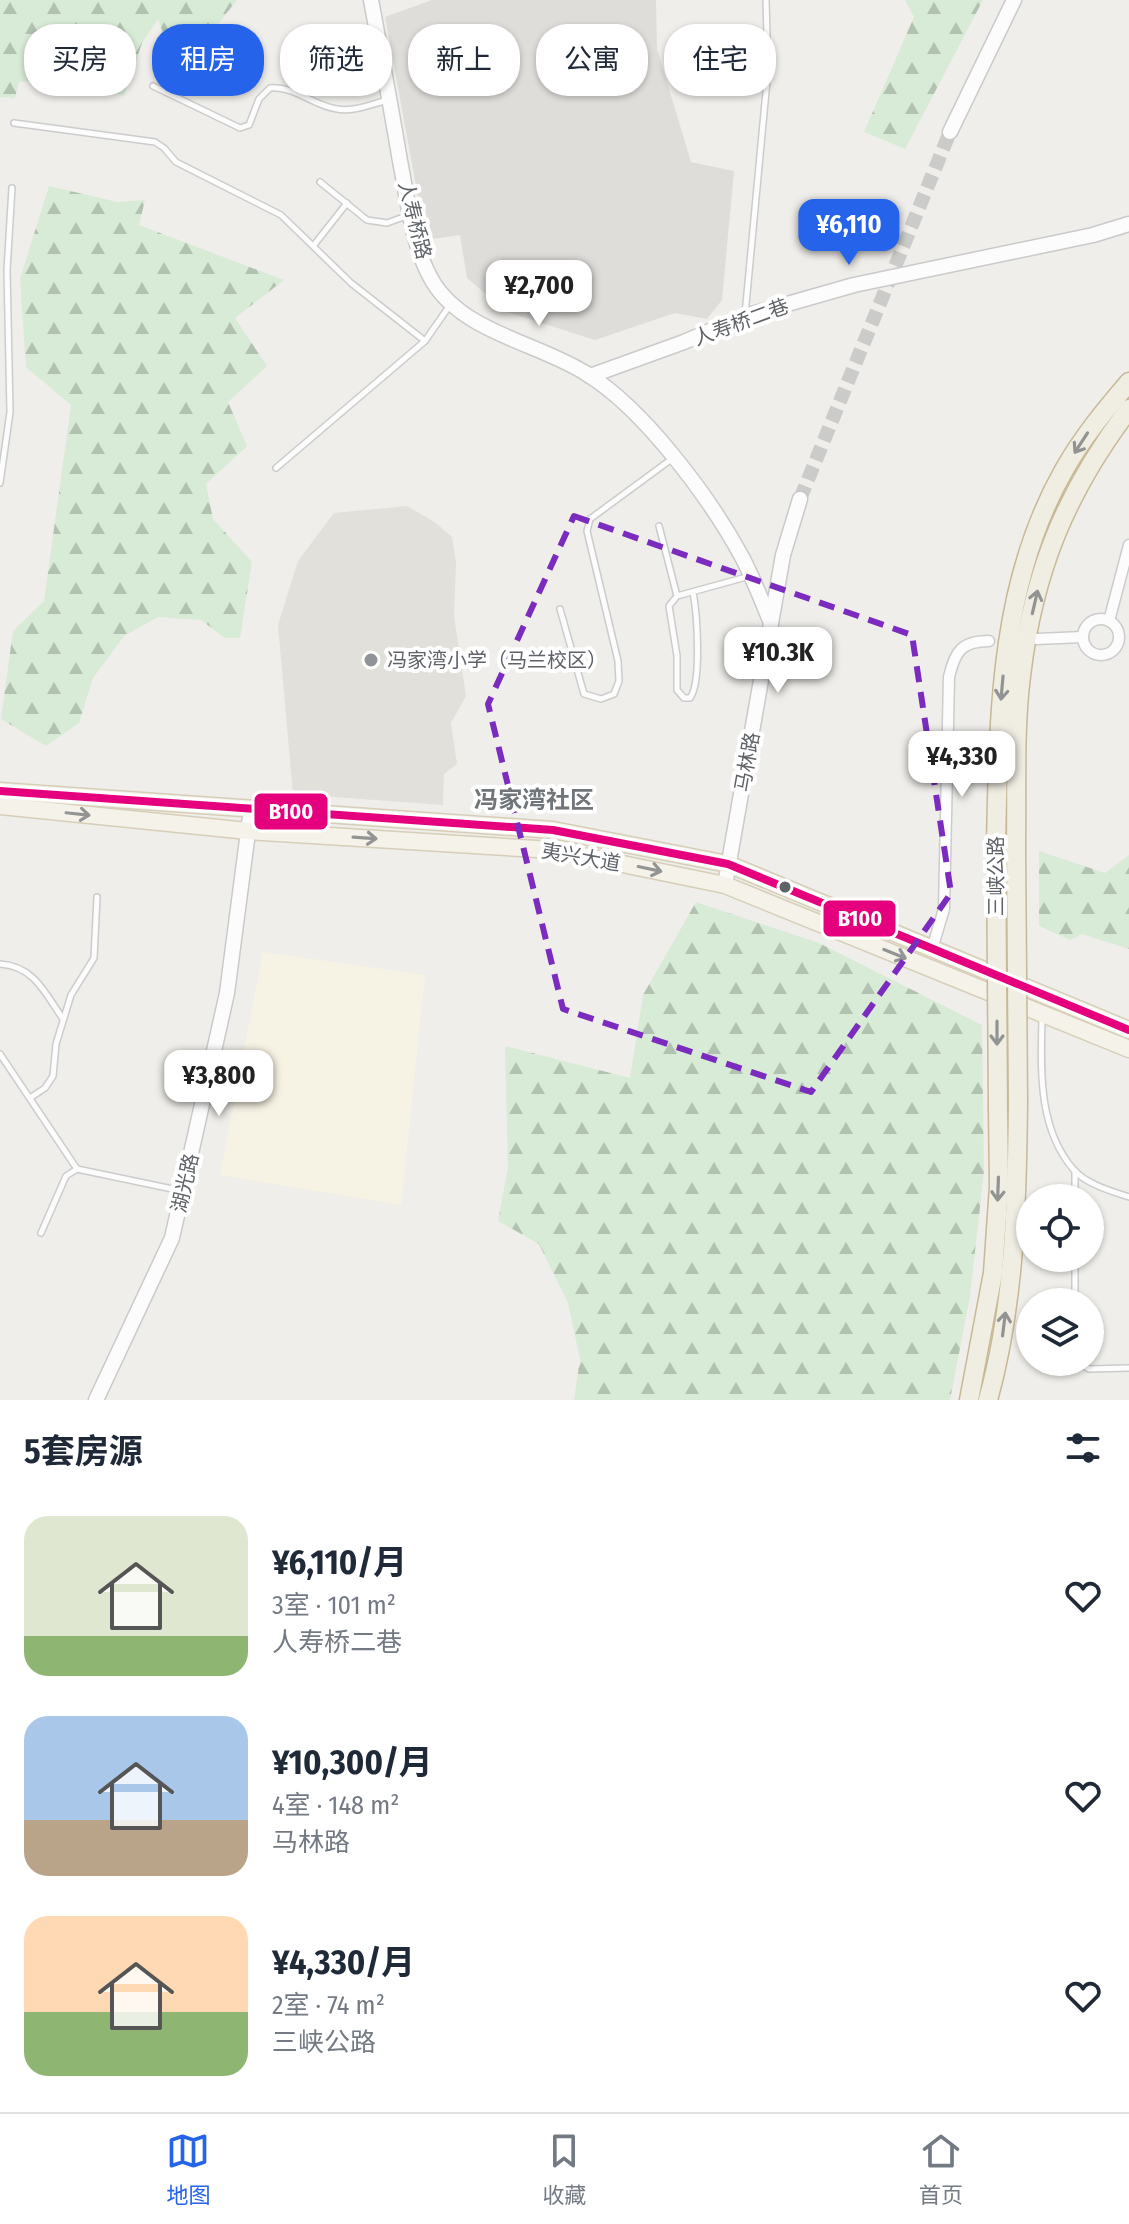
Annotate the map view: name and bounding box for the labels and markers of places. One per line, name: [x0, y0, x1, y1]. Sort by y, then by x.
pin: ¥6,110: [784, 199, 914, 267]
pin: ¥2,700: [474, 260, 604, 328]
pin: ¥10.3K: [713, 627, 843, 695]
place label: 冯家湾小学（马兰校区）: [387, 648, 607, 672]
marker: 冯家湾小学（马兰校区）: [362, 651, 380, 669]
pin: ¥4,330: [897, 731, 1027, 799]
unlabelled marker: [777, 879, 793, 895]
pin: ¥3,800: [154, 1050, 284, 1118]

